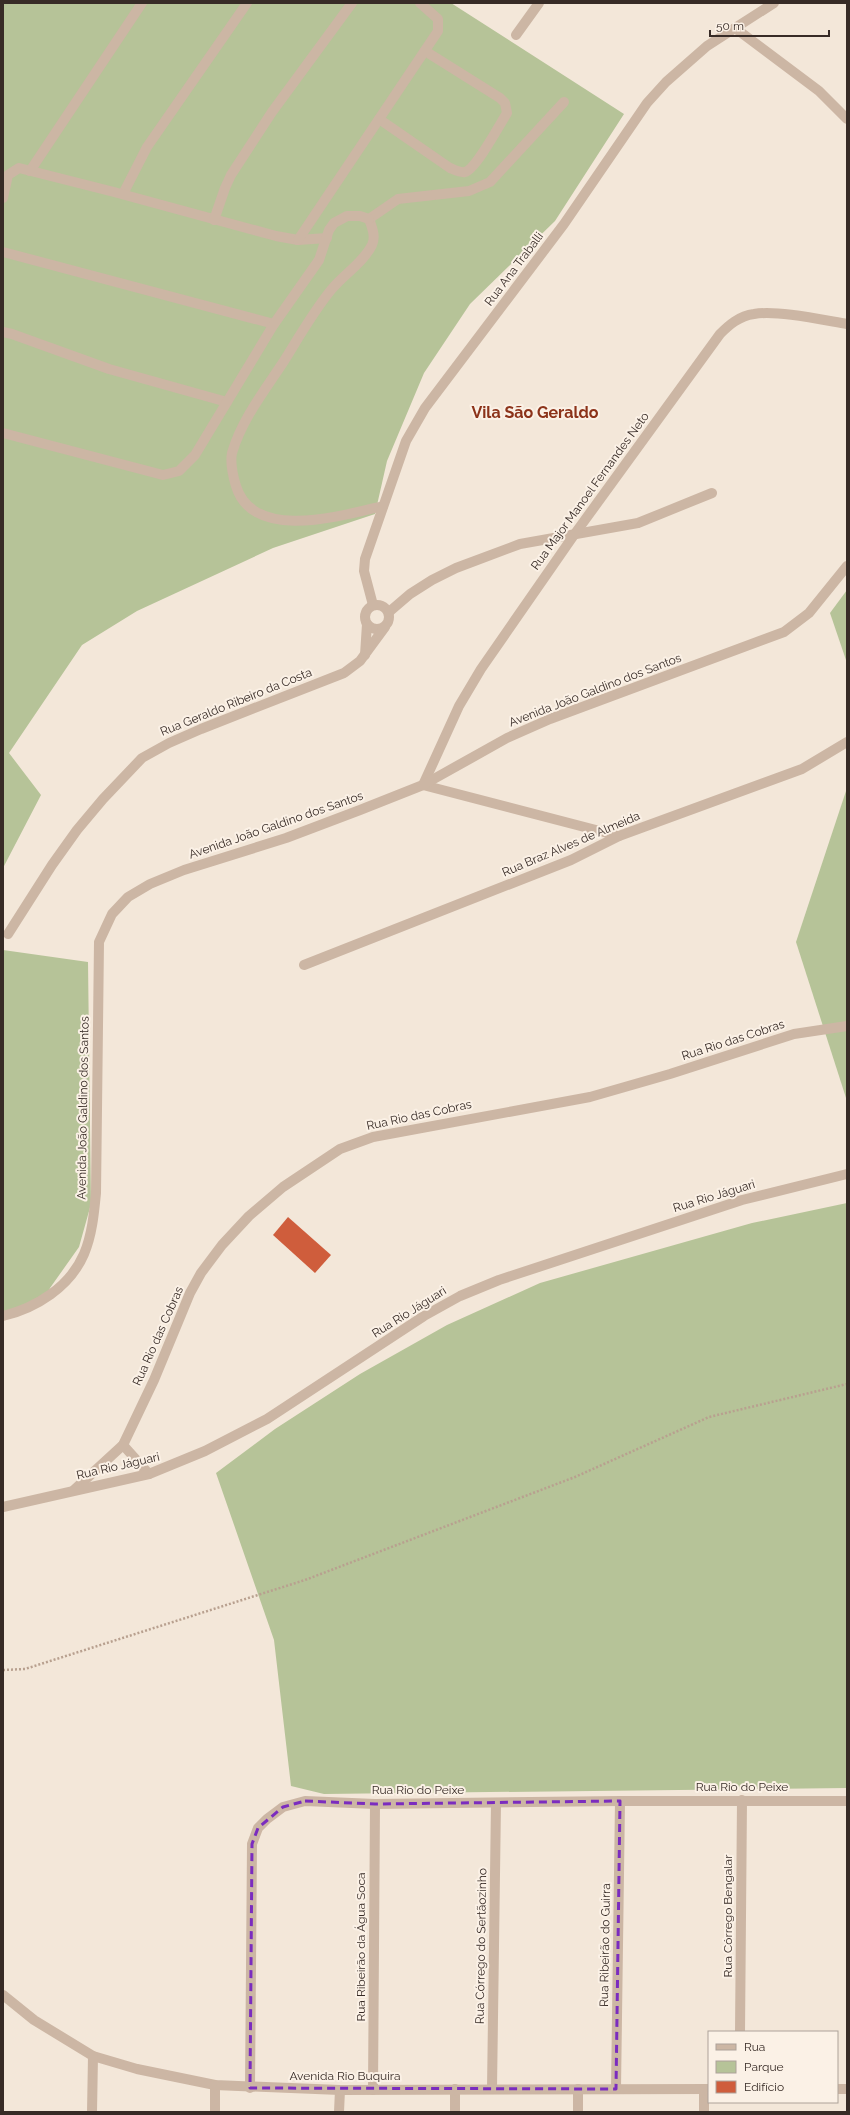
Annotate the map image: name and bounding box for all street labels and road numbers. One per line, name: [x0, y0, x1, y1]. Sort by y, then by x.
street label: Rua Ana Traballi: [482, 229, 546, 309]
street label: Rua Major Manoel Fernandes Neto: [528, 409, 652, 573]
street label: Avenida João Galdino dos Santos: [507, 650, 683, 729]
street label: Rua Geraldo Ribeiro da Costa: [158, 665, 314, 739]
street label: Avenida João Galdino dos Santos: [187, 788, 365, 862]
street label: Rua Braz Alves de Almeida: [500, 809, 642, 879]
street label: Avenida João Galdino dos Santos: [74, 1016, 92, 1200]
street label: Rua Rio das Cobras: [680, 1017, 786, 1063]
street label: Rua Rio das Cobras: [365, 1097, 473, 1133]
street label: Rua Rio Jáguari: [671, 1177, 757, 1215]
street label: Rua Rio das Cobras: [130, 1284, 186, 1388]
street label: Rua Rio Jáguari: [369, 1284, 449, 1340]
street label: Rua Rio Jáguari: [75, 1450, 161, 1482]
street label: Rua Rio do Peixe: [696, 1780, 788, 1794]
street label: Rua Rio do Peixe: [372, 1783, 464, 1797]
street label: Rua Córrego Bengalar: [721, 1854, 735, 1977]
street label: Rua Córrego do Sertãozinho: [473, 1868, 489, 2024]
street label: Rua Ribeirão da Água Soca: [354, 1872, 368, 2022]
street label: Rua Ribeirão do Guirra: [597, 1883, 613, 2007]
street label: Avenida Rio Buquira: [289, 2069, 401, 2083]

